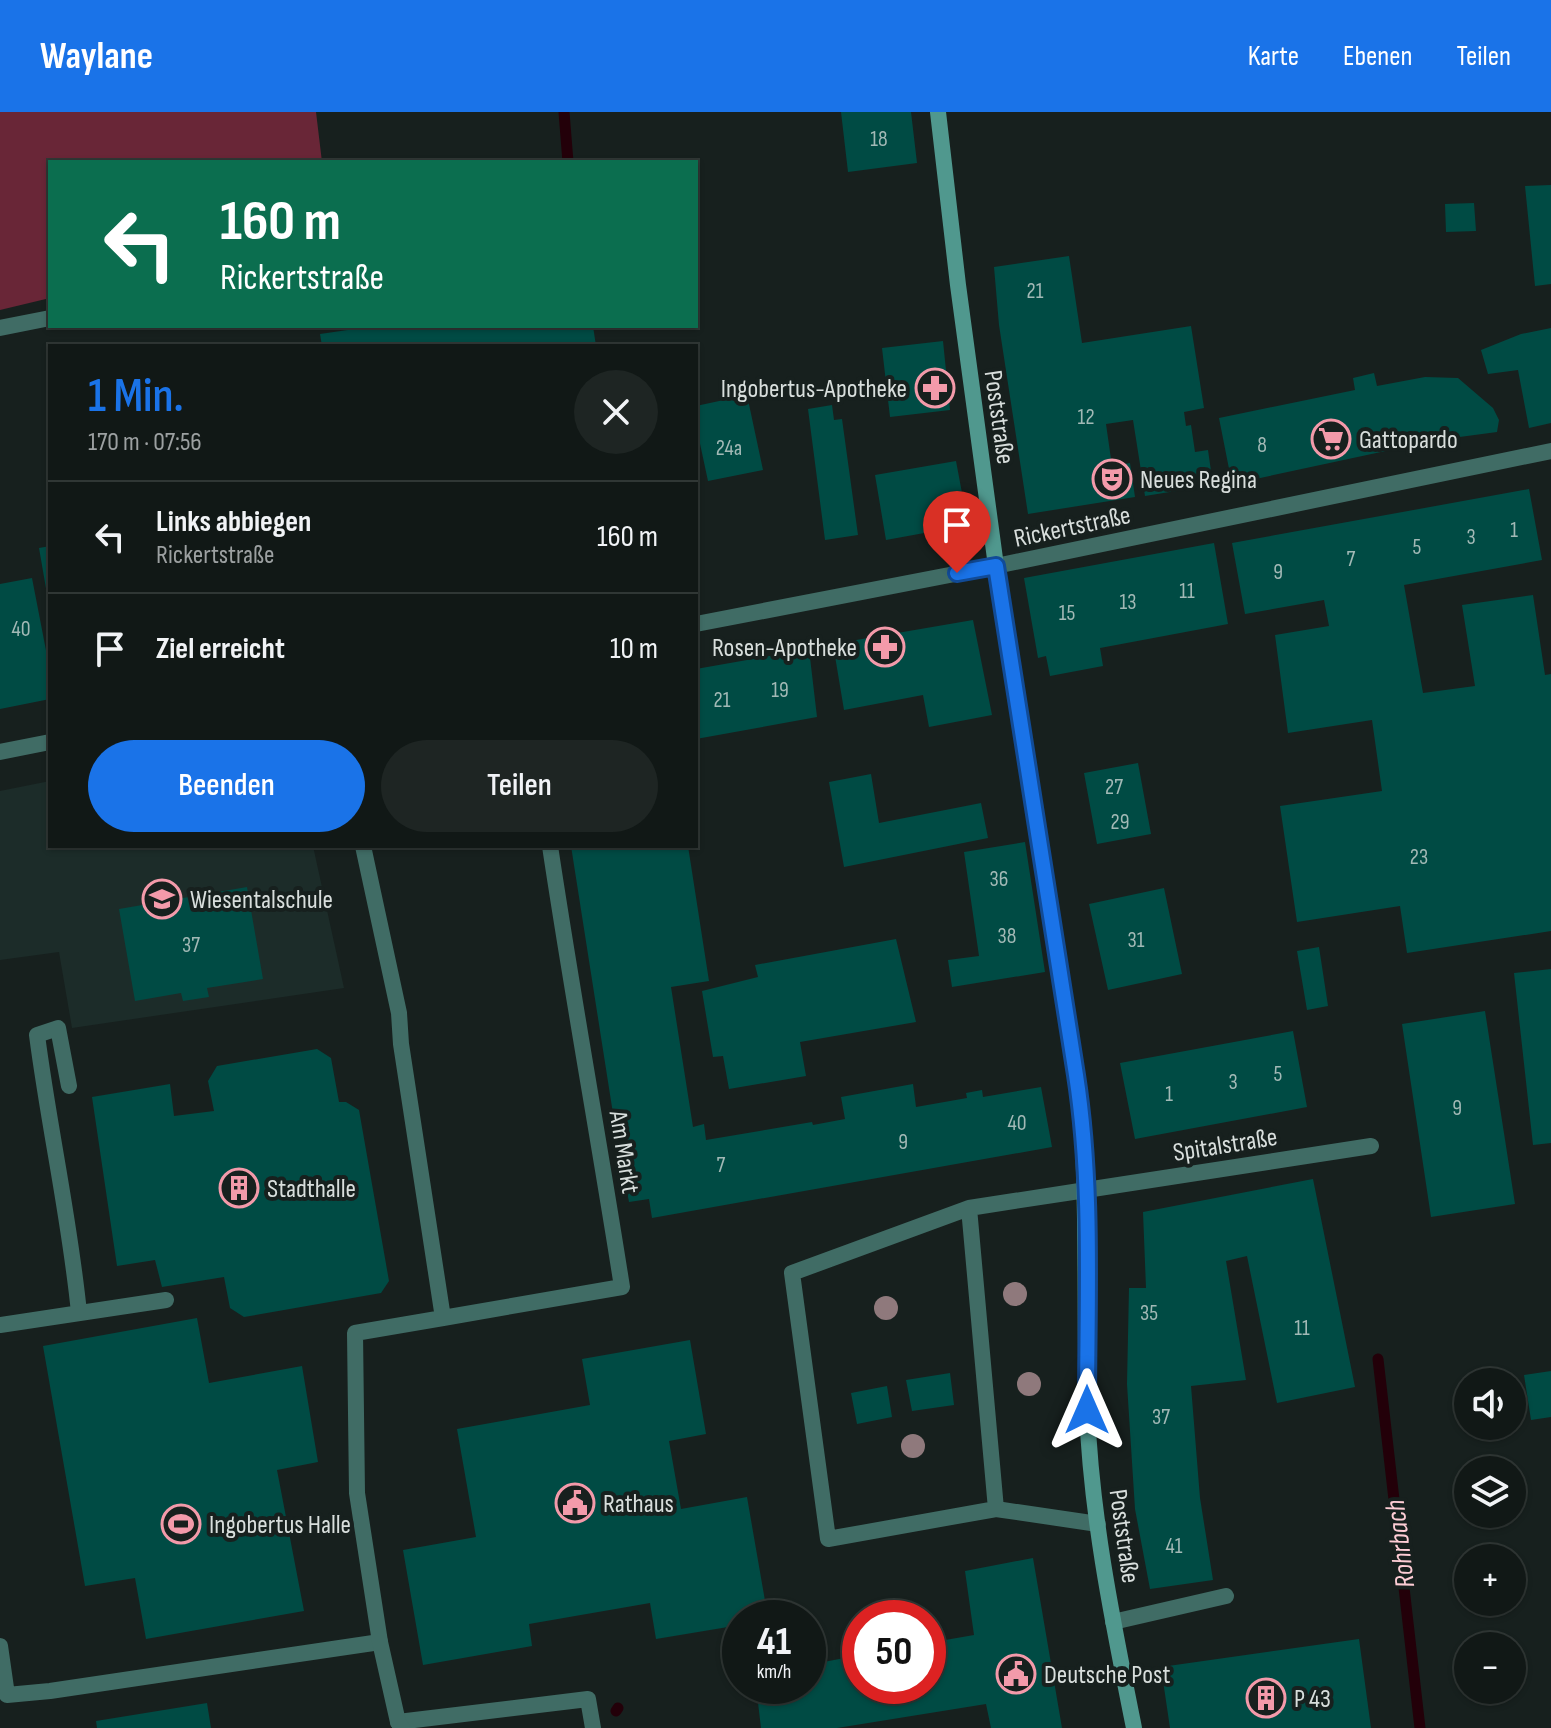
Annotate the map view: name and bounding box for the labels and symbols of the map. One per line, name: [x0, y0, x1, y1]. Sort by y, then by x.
house number: 18: [870, 126, 888, 153]
house number: 21: [1027, 278, 1044, 305]
pharmacy icon: Ingobertus-Apotheke: [914, 367, 956, 409]
street label: Poststraße: [977, 368, 1020, 466]
place label: Ingobertus-Apotheke: [721, 374, 907, 405]
house number: 12: [1077, 404, 1095, 431]
supermarket icon: Gattopardo: [1310, 418, 1352, 460]
place label: Gattopardo: [1359, 425, 1458, 456]
house number: 8: [1257, 432, 1267, 459]
house number: 24a: [716, 435, 742, 462]
theatre icon: Neues Regina: [1091, 458, 1133, 500]
place label: Neues Regina: [1140, 465, 1257, 496]
pin: [923, 491, 991, 573]
street label: Rickertstraße: [1011, 500, 1133, 555]
house number: 1: [1510, 517, 1518, 544]
house number: 3: [1466, 524, 1476, 551]
house number: 5: [1413, 534, 1422, 561]
house number: 7: [1347, 546, 1356, 573]
house number: 9: [1273, 559, 1283, 586]
house number: 11: [1179, 578, 1195, 605]
house number: 13: [1120, 589, 1136, 616]
house number: 15: [1059, 600, 1075, 627]
house number: 40: [11, 616, 31, 643]
pharmacy icon: Rosen-Apotheke: [864, 626, 906, 668]
place label: Rosen-Apotheke: [712, 633, 857, 664]
house number: 19: [771, 677, 789, 704]
house number: 21: [714, 687, 731, 714]
house number: 27: [1105, 774, 1123, 801]
house number: 29: [1111, 809, 1129, 836]
house number: 23: [1410, 844, 1428, 871]
house number: 36: [990, 866, 1008, 893]
school or university icon: Wiesentalschule: [141, 878, 183, 920]
place label: Wiesentalschule: [190, 885, 333, 916]
house number: 38: [998, 923, 1016, 950]
house number: 31: [1128, 927, 1145, 954]
house number: 37: [182, 932, 200, 959]
house number: 5: [1274, 1061, 1283, 1088]
house number: 3: [1228, 1069, 1238, 1096]
house number: 1: [1165, 1081, 1173, 1108]
house number: 9: [1452, 1095, 1462, 1122]
street label: Am Markt: [602, 1108, 645, 1196]
house number: 40: [1007, 1110, 1027, 1137]
street label: Spitalstraße: [1171, 1122, 1280, 1169]
house number: 9: [898, 1129, 908, 1156]
house number: 7: [717, 1152, 726, 1179]
building icon: Stadthalle: [218, 1167, 260, 1209]
place label: Stadthalle: [267, 1174, 356, 1205]
house number: 35: [1140, 1300, 1158, 1327]
house number: 11: [1294, 1315, 1310, 1342]
position arrow: [1045, 1368, 1129, 1452]
house number: 37: [1152, 1404, 1170, 1431]
public building icon: Rathaus: [554, 1482, 596, 1524]
street label: Poststraße: [1102, 1487, 1145, 1585]
place label: Rathaus: [603, 1489, 674, 1520]
water label: Rohrbach: [1379, 1498, 1422, 1590]
sports icon: Ingobertus Halle: [160, 1503, 202, 1545]
place label: Ingobertus Halle: [209, 1510, 351, 1541]
house number: 41: [1166, 1533, 1183, 1560]
speed limit sign: 50: [842, 1600, 946, 1704]
public building icon: Deutsche Post: [995, 1653, 1037, 1695]
place label: Deutsche Post: [1044, 1660, 1170, 1691]
building icon: P 43: [1245, 1677, 1287, 1719]
place label: P 43: [1294, 1684, 1331, 1715]

